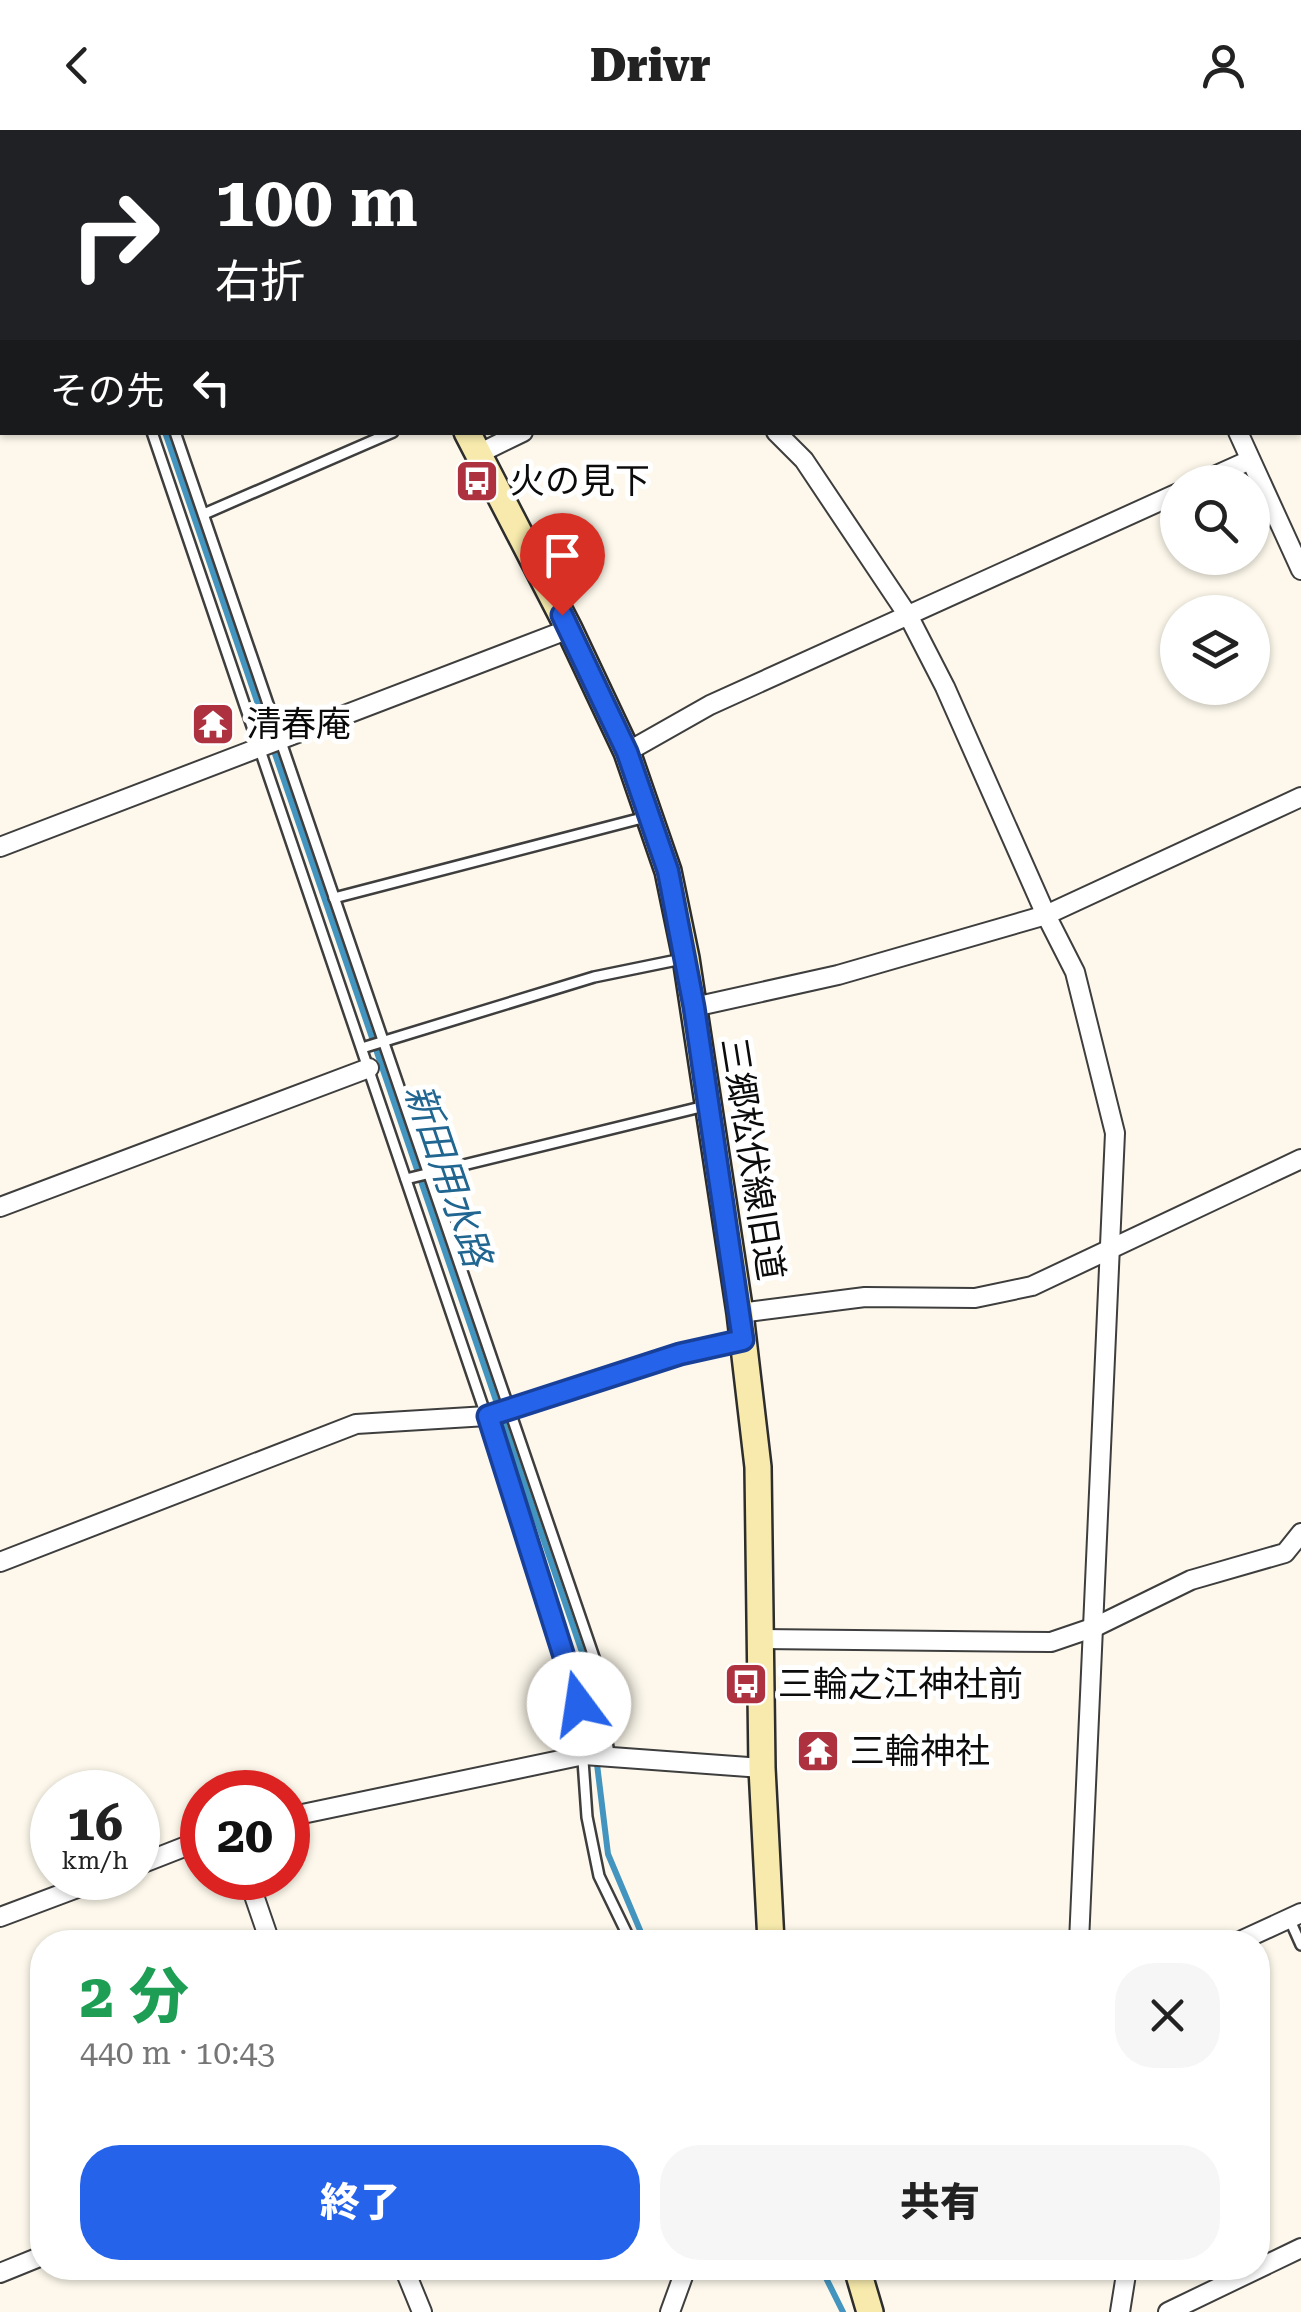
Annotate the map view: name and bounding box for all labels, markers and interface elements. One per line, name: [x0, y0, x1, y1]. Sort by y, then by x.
icon: back: [50, 38, 105, 93]
icon: person: [1196, 38, 1251, 93]
text: Drivr: [590, 39, 711, 92]
text: 100 m: [215, 161, 418, 243]
icon: right: [50, 170, 180, 300]
text: 右折: [215, 255, 305, 308]
icon: left: [184, 360, 239, 415]
text: その先: [50, 369, 164, 413]
bus stop icon: 火の見下: [454, 458, 500, 504]
place label: 火の見下: [510, 461, 650, 502]
map controls: [1160, 465, 1270, 705]
button: search: [1160, 465, 1270, 575]
pin: [520, 513, 605, 616]
icon: arrive: [535, 528, 590, 583]
button: layers: [1160, 595, 1270, 705]
temple icon: 清春庵: [190, 701, 236, 747]
place label: 清春庵: [246, 704, 351, 745]
street label: 三郷松伏線旧道: [713, 1035, 791, 1283]
water label: 新田用水路: [396, 1078, 501, 1275]
position arrow: [527, 1652, 631, 1756]
bus stop icon: 三輪之江神社前: [723, 1661, 769, 1707]
place label: 三輪之江神社前: [778, 1664, 1023, 1705]
temple icon: 三輪神社: [795, 1728, 841, 1774]
place label: 三輪神社: [850, 1731, 990, 1772]
speed limit sign: 20: [180, 1770, 310, 1900]
text: 16: [67, 1794, 123, 1852]
text: km/h: [62, 1846, 128, 1875]
text: 2 分: [80, 1961, 189, 2032]
button: close: [1115, 1963, 1220, 2068]
text: 440 m · 10:43: [80, 2034, 275, 2072]
button: 終了: [80, 2145, 640, 2260]
button: 共有: [660, 2145, 1220, 2260]

